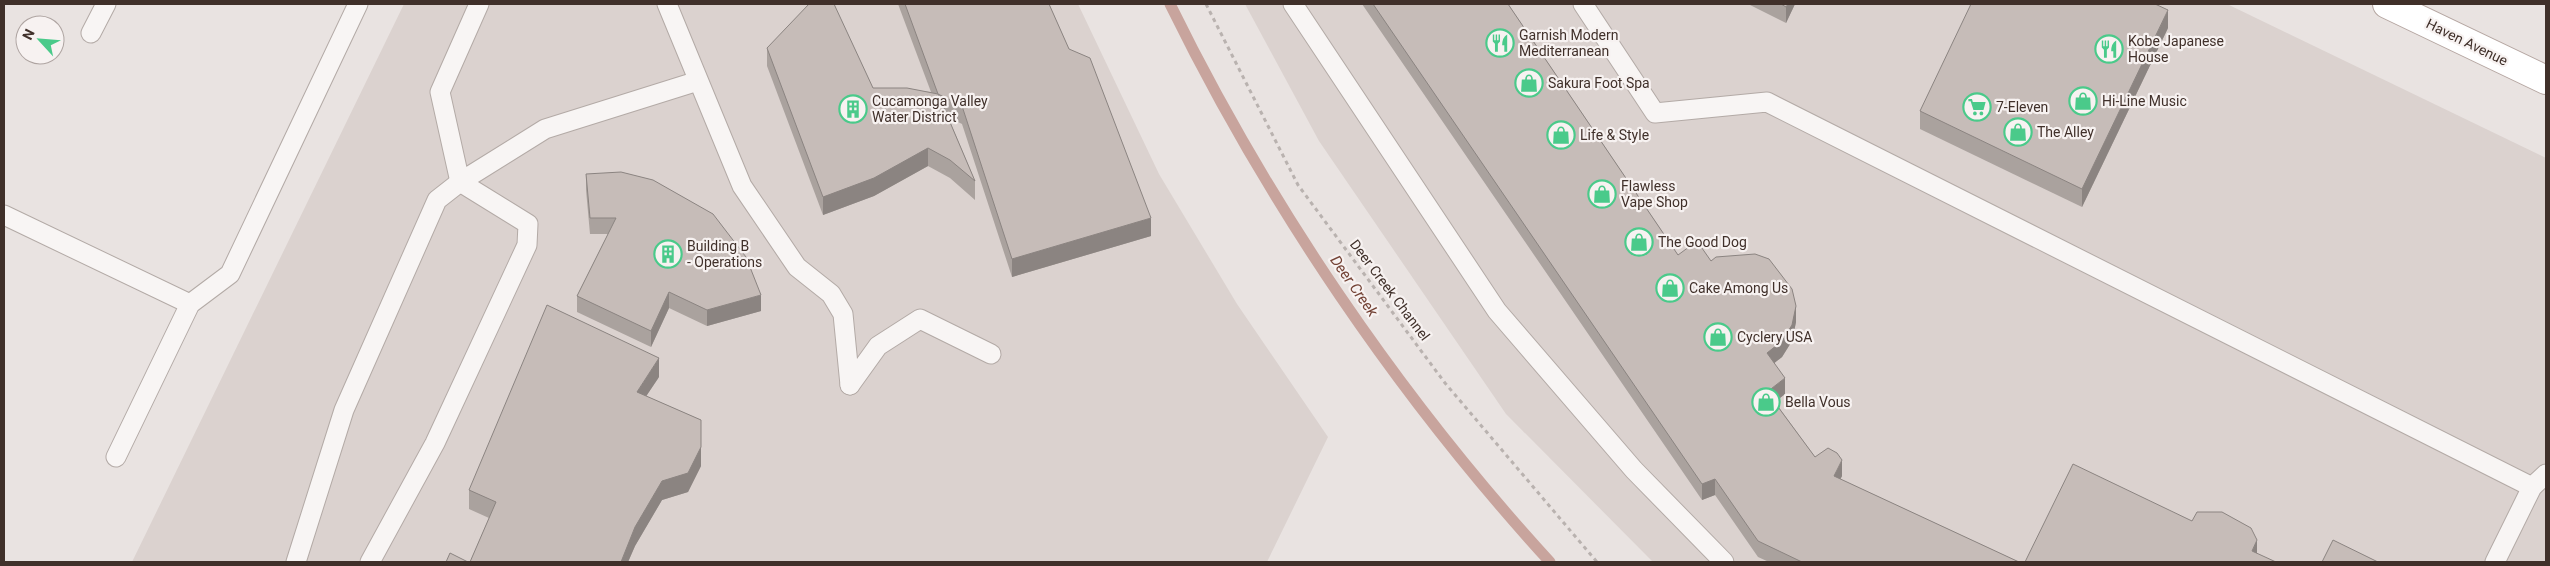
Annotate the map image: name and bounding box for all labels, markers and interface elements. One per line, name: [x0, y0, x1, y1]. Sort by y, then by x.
north arrow: [15, 15, 65, 65]
street label: Haven Avenue: [2424, 15, 2510, 69]
text: N: [19, 26, 38, 42]
place label: Garnish Modern Mediterranean: [1519, 27, 1618, 59]
restaurant icon: Garnish Modern Mediterranean: [1485, 28, 1515, 58]
place label: Kobe Japanese House: [2128, 33, 2224, 65]
restaurant icon: Kobe Japanese House: [2094, 34, 2124, 64]
shop icon: Sakura Foot Spa: [1514, 68, 1544, 98]
place label: Sakura Foot Spa: [1548, 75, 1650, 91]
shop icon: Hi-Line Music: [2068, 86, 2098, 116]
supermarket icon: 7-Eleven: [1962, 92, 1992, 122]
place label: Cucamonga Valley Water District: [872, 93, 988, 125]
place label: Hi-Line Music: [2102, 93, 2187, 109]
building icon: Cucamonga Valley Water District: [838, 94, 868, 124]
place label: 7-Eleven: [1996, 99, 2048, 115]
shop icon: The Alley: [2003, 117, 2033, 147]
shop icon: Life & Style: [1546, 120, 1576, 150]
place label: The Alley: [2037, 124, 2094, 140]
place label: Life & Style: [1580, 127, 1649, 143]
place label: Flawless Vape Shop: [1621, 178, 1688, 210]
shop icon: Flawless Vape Shop: [1587, 179, 1617, 209]
shop icon: The Good Dog: [1624, 227, 1654, 257]
place label: The Good Dog: [1658, 234, 1747, 250]
street label: Deer Creek Channel: [1347, 236, 1433, 344]
place label: Building B - Operations: [687, 238, 762, 270]
building icon: Building B - Operations: [653, 239, 683, 269]
water label: Deer Creek: [1326, 252, 1382, 321]
shop icon: Cake Among Us: [1655, 273, 1685, 303]
place label: Cake Among Us: [1689, 280, 1788, 296]
shop icon: Cyclery USA: [1703, 322, 1733, 352]
place label: Cyclery USA: [1737, 329, 1812, 345]
shop icon: Bella Vous: [1751, 387, 1781, 417]
place label: Bella Vous: [1785, 394, 1851, 410]

